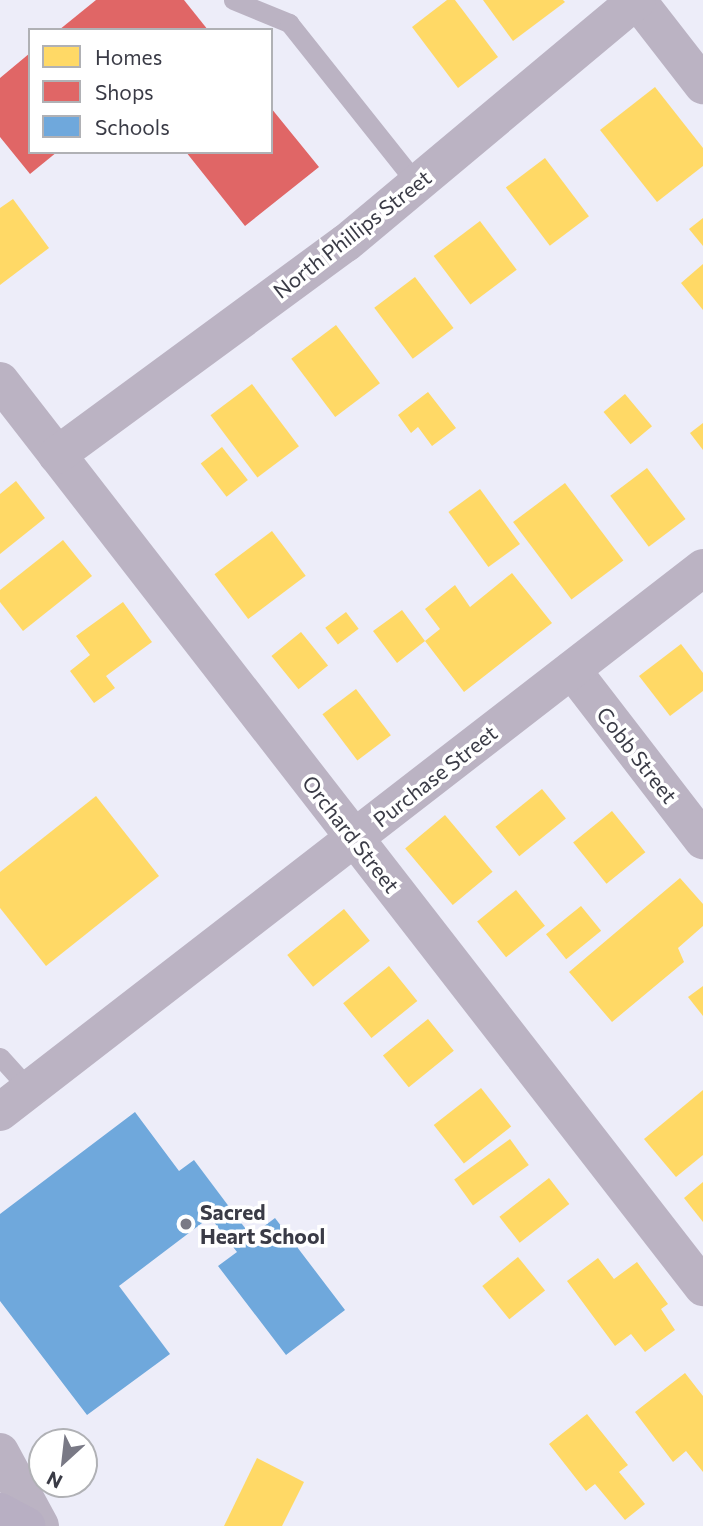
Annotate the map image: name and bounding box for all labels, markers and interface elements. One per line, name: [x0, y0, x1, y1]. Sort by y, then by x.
legend: [28, 28, 273, 154]
text: Homes: [95, 44, 162, 69]
text: Shops: [95, 79, 154, 104]
text: Schools: [95, 114, 170, 139]
street label: North Phillips Street: [268, 165, 436, 303]
street label: Cobb Street: [592, 702, 682, 808]
street label: Purchase Street: [368, 720, 502, 832]
street label: Orchard Street: [297, 770, 405, 898]
place label: Sacred Heart School: [200, 1199, 325, 1249]
marker: Sacred Heart School: [178, 1216, 194, 1232]
north arrow: [28, 1428, 98, 1498]
text: N: [43, 1467, 66, 1494]

